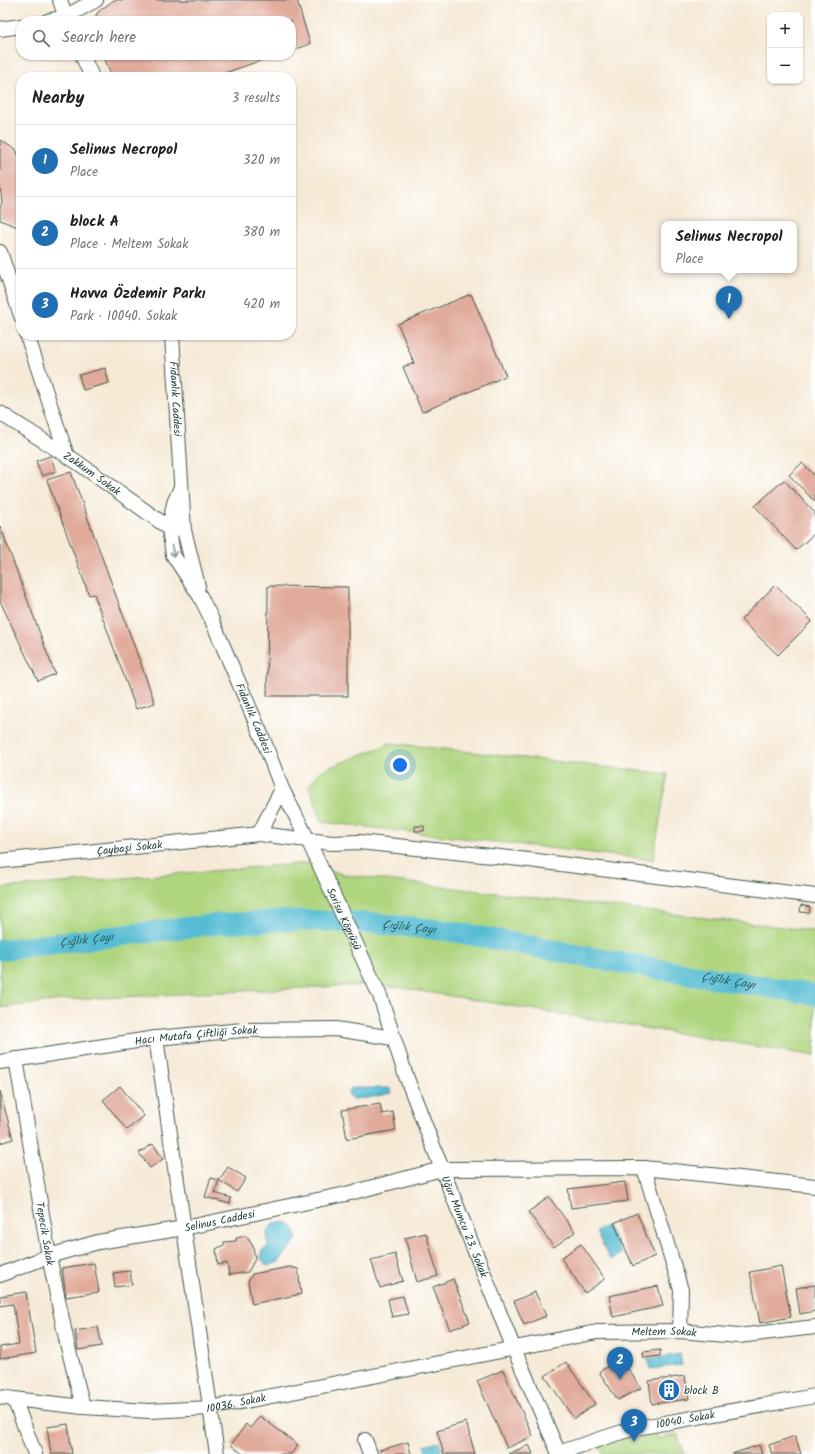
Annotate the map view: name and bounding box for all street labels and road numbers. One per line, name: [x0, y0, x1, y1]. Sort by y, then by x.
street label: Fidanlık Caddesi: [164, 361, 186, 437]
street label: Zakkum Sokak: [59, 447, 125, 501]
street label: Fidanlık Caddesi: [230, 681, 276, 757]
street label: Çaybaşi Sokak: [96, 836, 164, 861]
street label: Sarisu Kōprüsü: [321, 885, 366, 954]
street label: Hacı Mutafa Çiftliği Sokak: [133, 1022, 258, 1051]
street label: Uğur Mumcu 23. Sokak: [436, 1173, 493, 1281]
street label: Tepecik Sokak: [30, 1200, 59, 1268]
street label: Selinus Caddesi: [183, 1205, 257, 1238]
street label: Meltem Sokak: [631, 1323, 698, 1342]
street label: 10036. Sokak: [206, 1389, 268, 1418]
street label: 10040. Sokak: [655, 1406, 717, 1434]

